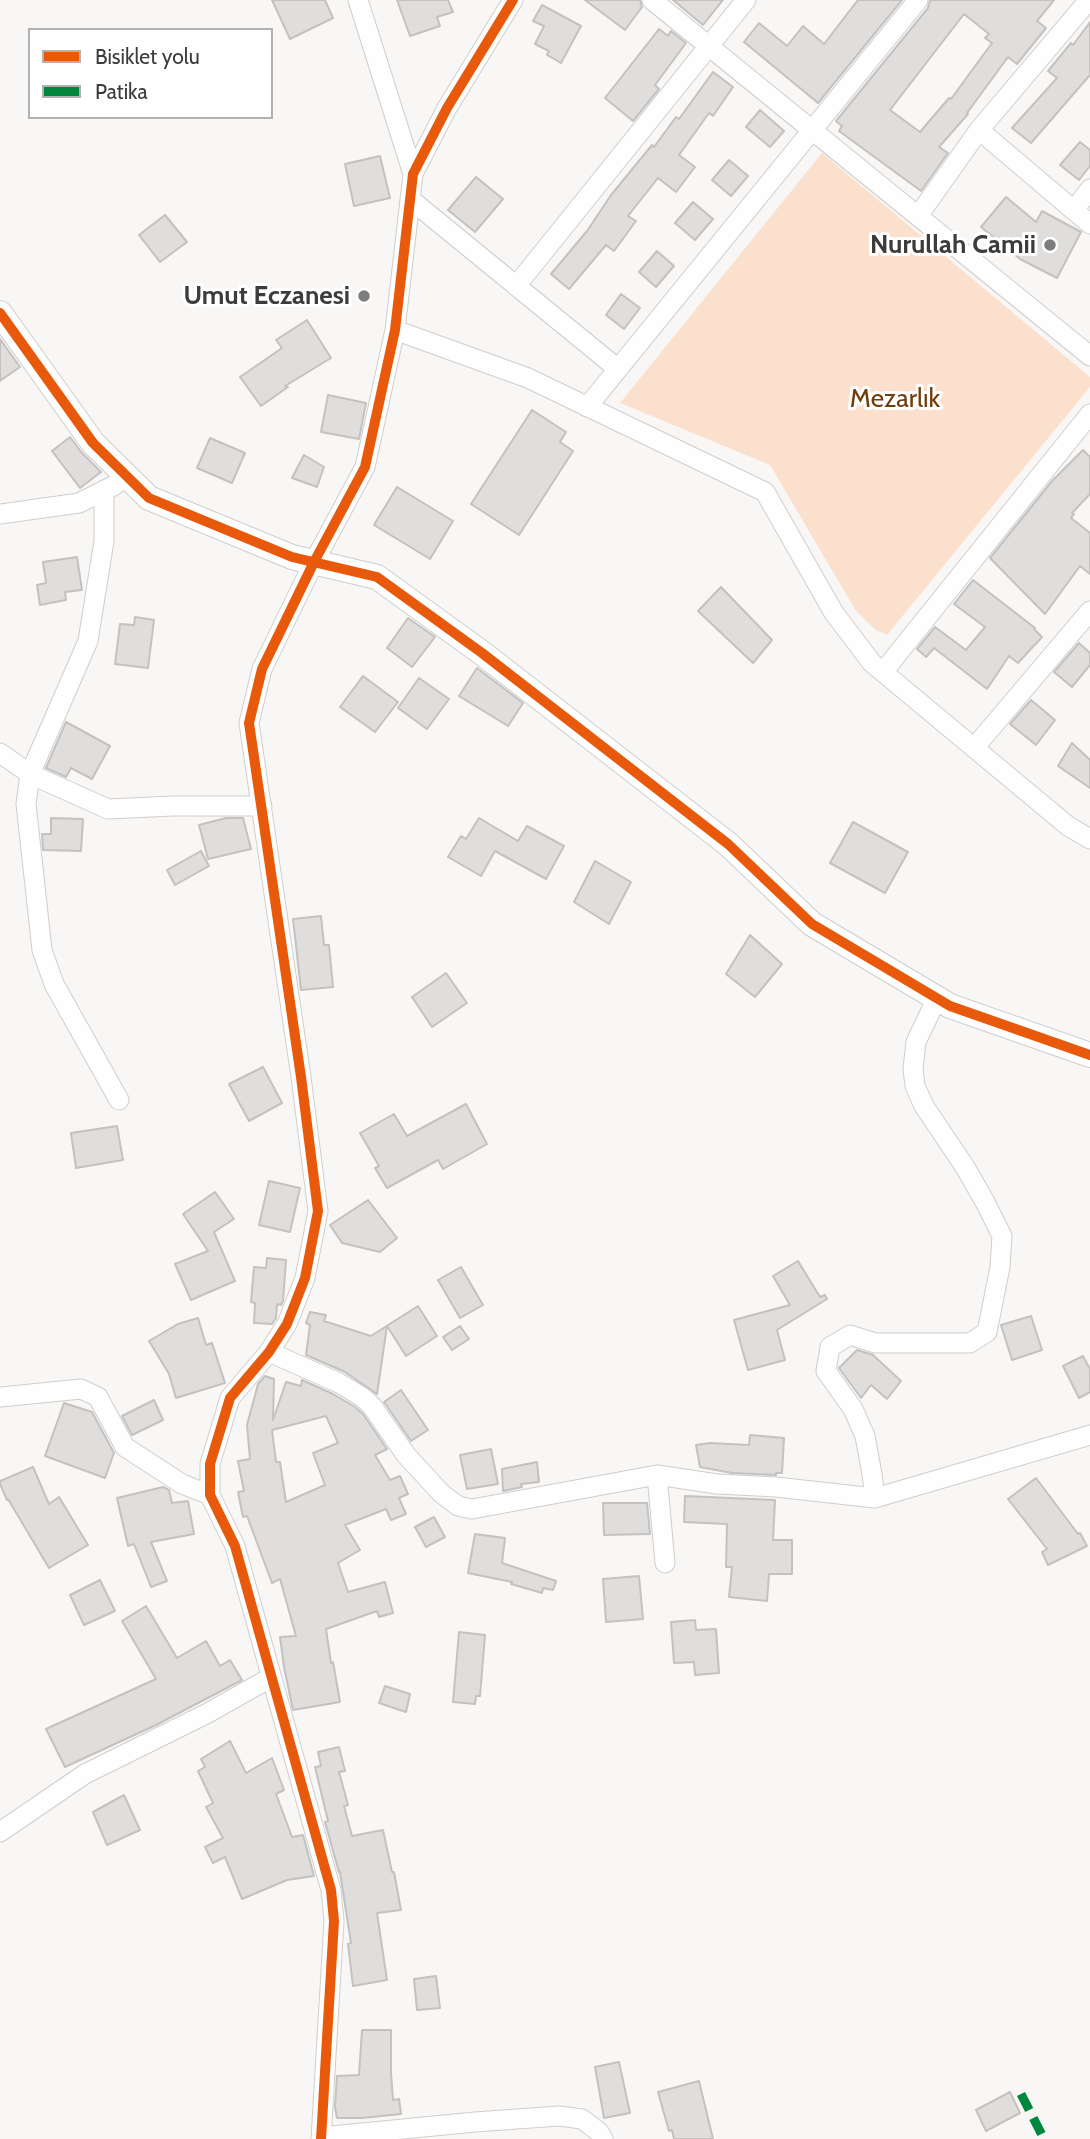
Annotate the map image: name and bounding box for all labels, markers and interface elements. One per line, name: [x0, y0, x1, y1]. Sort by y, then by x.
legend: [28, 28, 273, 119]
text: Bisiklet yolu: [95, 44, 200, 69]
text: Patika: [95, 79, 148, 104]
place label: Nurullah Camii: [870, 229, 1036, 261]
marker: Nurullah Camii: [1042, 237, 1058, 253]
place label: Umut Eczanesi: [184, 280, 350, 312]
marker: Umut Eczanesi: [356, 288, 372, 304]
park label: Mezarlık: [850, 383, 940, 415]

